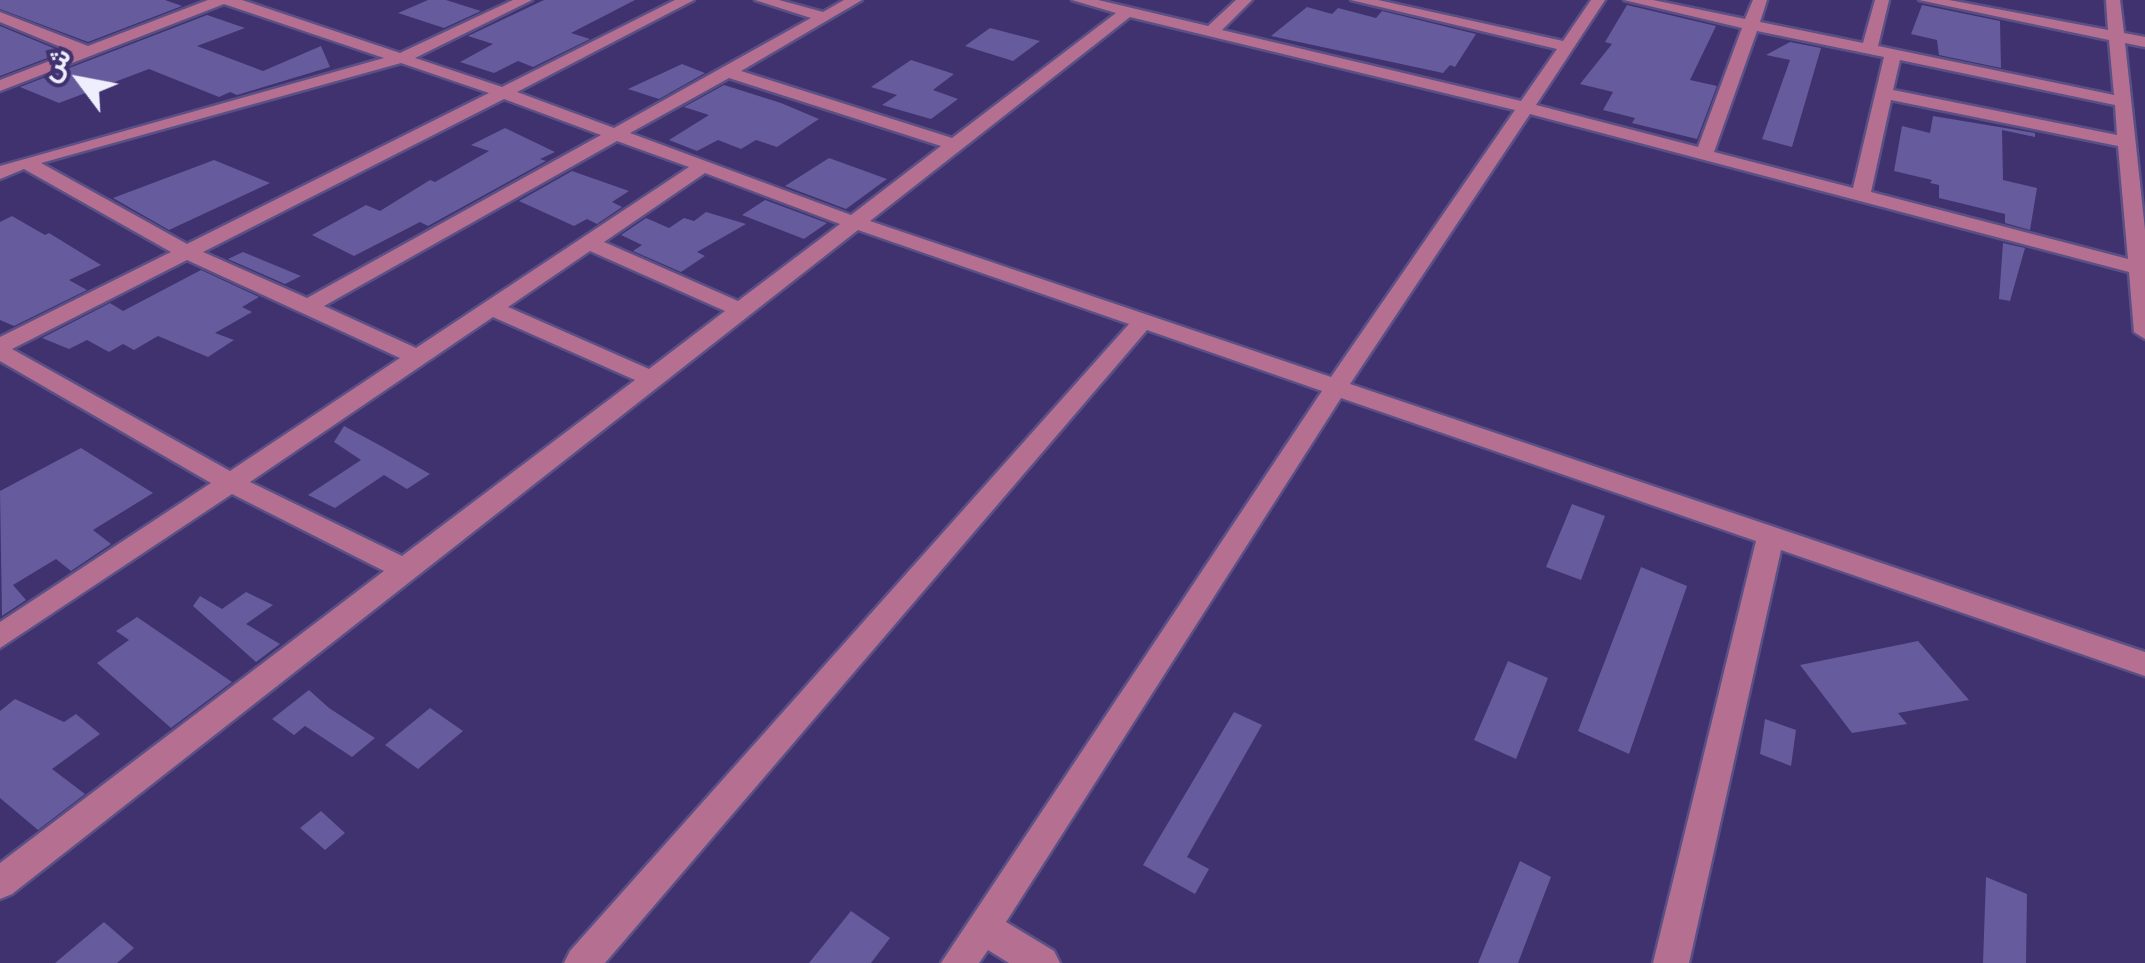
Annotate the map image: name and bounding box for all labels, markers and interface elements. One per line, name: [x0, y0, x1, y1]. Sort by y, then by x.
north arrow: [30, 30, 130, 130]
text: ش: [30, 40, 78, 87]

